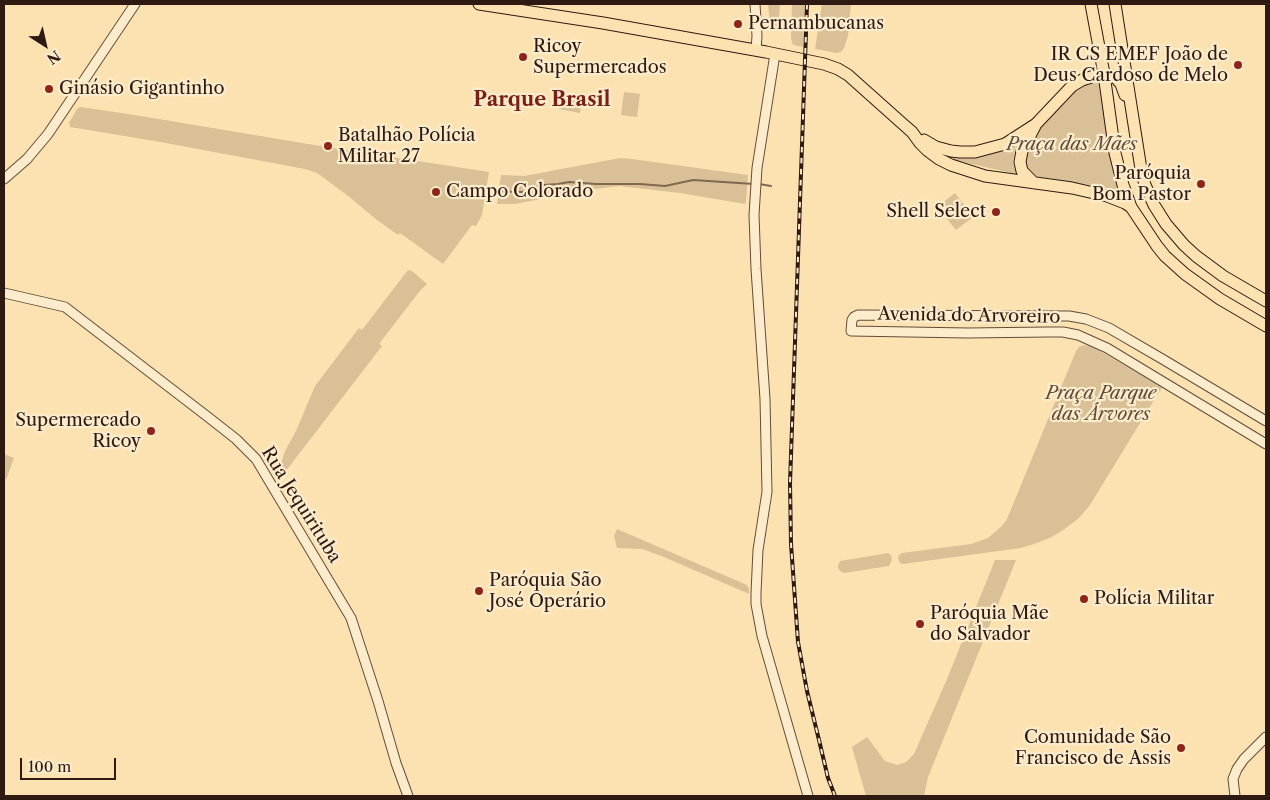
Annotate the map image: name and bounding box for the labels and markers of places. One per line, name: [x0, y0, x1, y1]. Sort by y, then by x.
place label: Pernambucanas: [748, 13, 884, 35]
marker: Pernambucanas: [732, 18, 744, 30]
place label: Ricoy Supermercados: [533, 36, 667, 78]
place label: IR CS EMEF João de Deus Cardoso de Melo: [1033, 44, 1228, 86]
marker: Ricoy Supermercados: [517, 51, 529, 63]
marker: IR CS EMEF João de Deus Cardoso de Melo: [1232, 59, 1244, 71]
place label: Ginásio Gigantinho: [59, 78, 224, 100]
marker: Ginásio Gigantinho: [43, 83, 55, 95]
place label: Batalhão Polícia Militar 27: [338, 125, 476, 168]
marker: Batalhão Polícia Militar 27: [322, 140, 334, 152]
place label: Paróquia Bom Pastor: [1092, 163, 1191, 205]
marker: Paróquia Bom Pastor: [1195, 178, 1207, 190]
place label: Campo Colorado: [446, 181, 593, 203]
marker: Campo Colorado: [430, 186, 442, 198]
place label: Shell Select: [886, 201, 986, 223]
marker: Shell Select: [990, 206, 1002, 218]
place label: Supermercado Ricoy: [15, 410, 141, 452]
marker: Supermercado Ricoy: [145, 425, 157, 437]
place label: Paróquia São José Operário: [489, 570, 606, 612]
marker: Paróquia São José Operário: [473, 585, 485, 597]
place label: Polícia Militar: [1094, 588, 1214, 610]
marker: Polícia Militar: [1078, 593, 1090, 605]
place label: Paróquia Mãe do Salvador: [930, 603, 1049, 646]
marker: Paróquia Mãe do Salvador: [914, 618, 926, 630]
place label: Comunidade São Francisco de Assis: [1015, 727, 1171, 770]
marker: Comunidade São Francisco de Assis: [1175, 742, 1187, 754]

